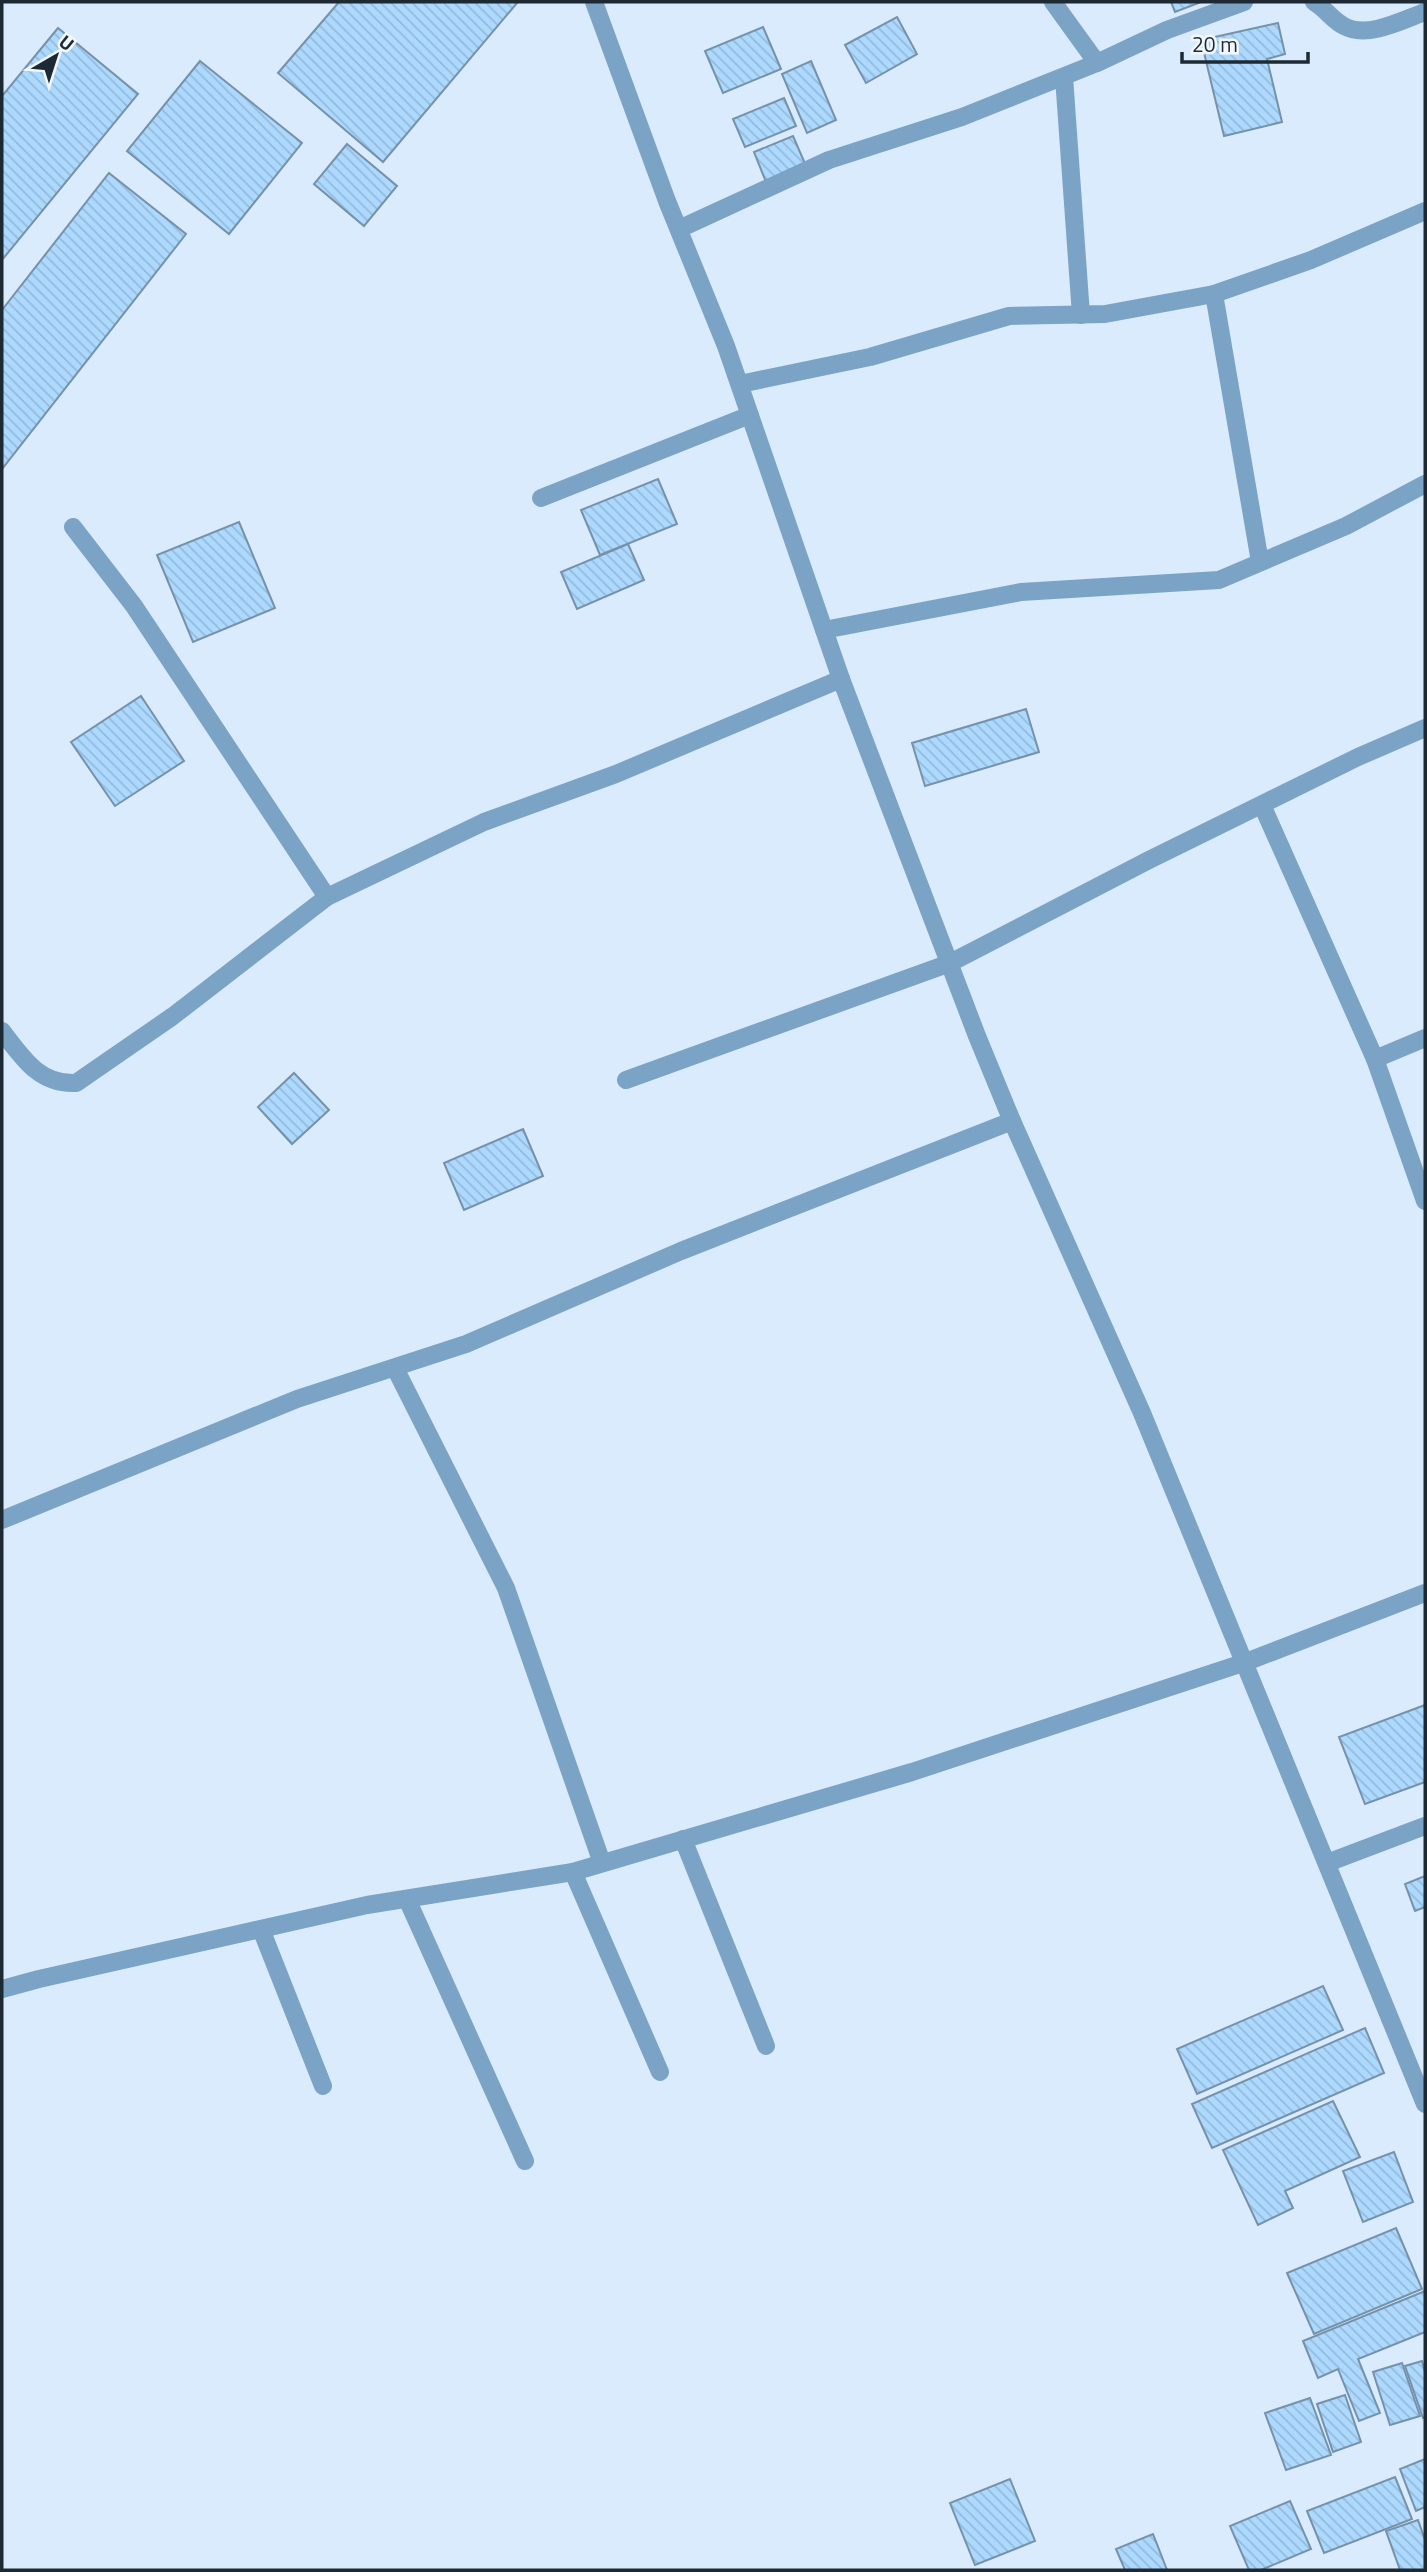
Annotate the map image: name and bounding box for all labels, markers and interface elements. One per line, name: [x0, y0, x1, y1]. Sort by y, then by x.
north arrow: [21, 21, 91, 91]
scale bar: [1182, 21, 1308, 65]
text: U: [53, 27, 81, 58]
text: 20 m: [1192, 28, 1238, 60]

